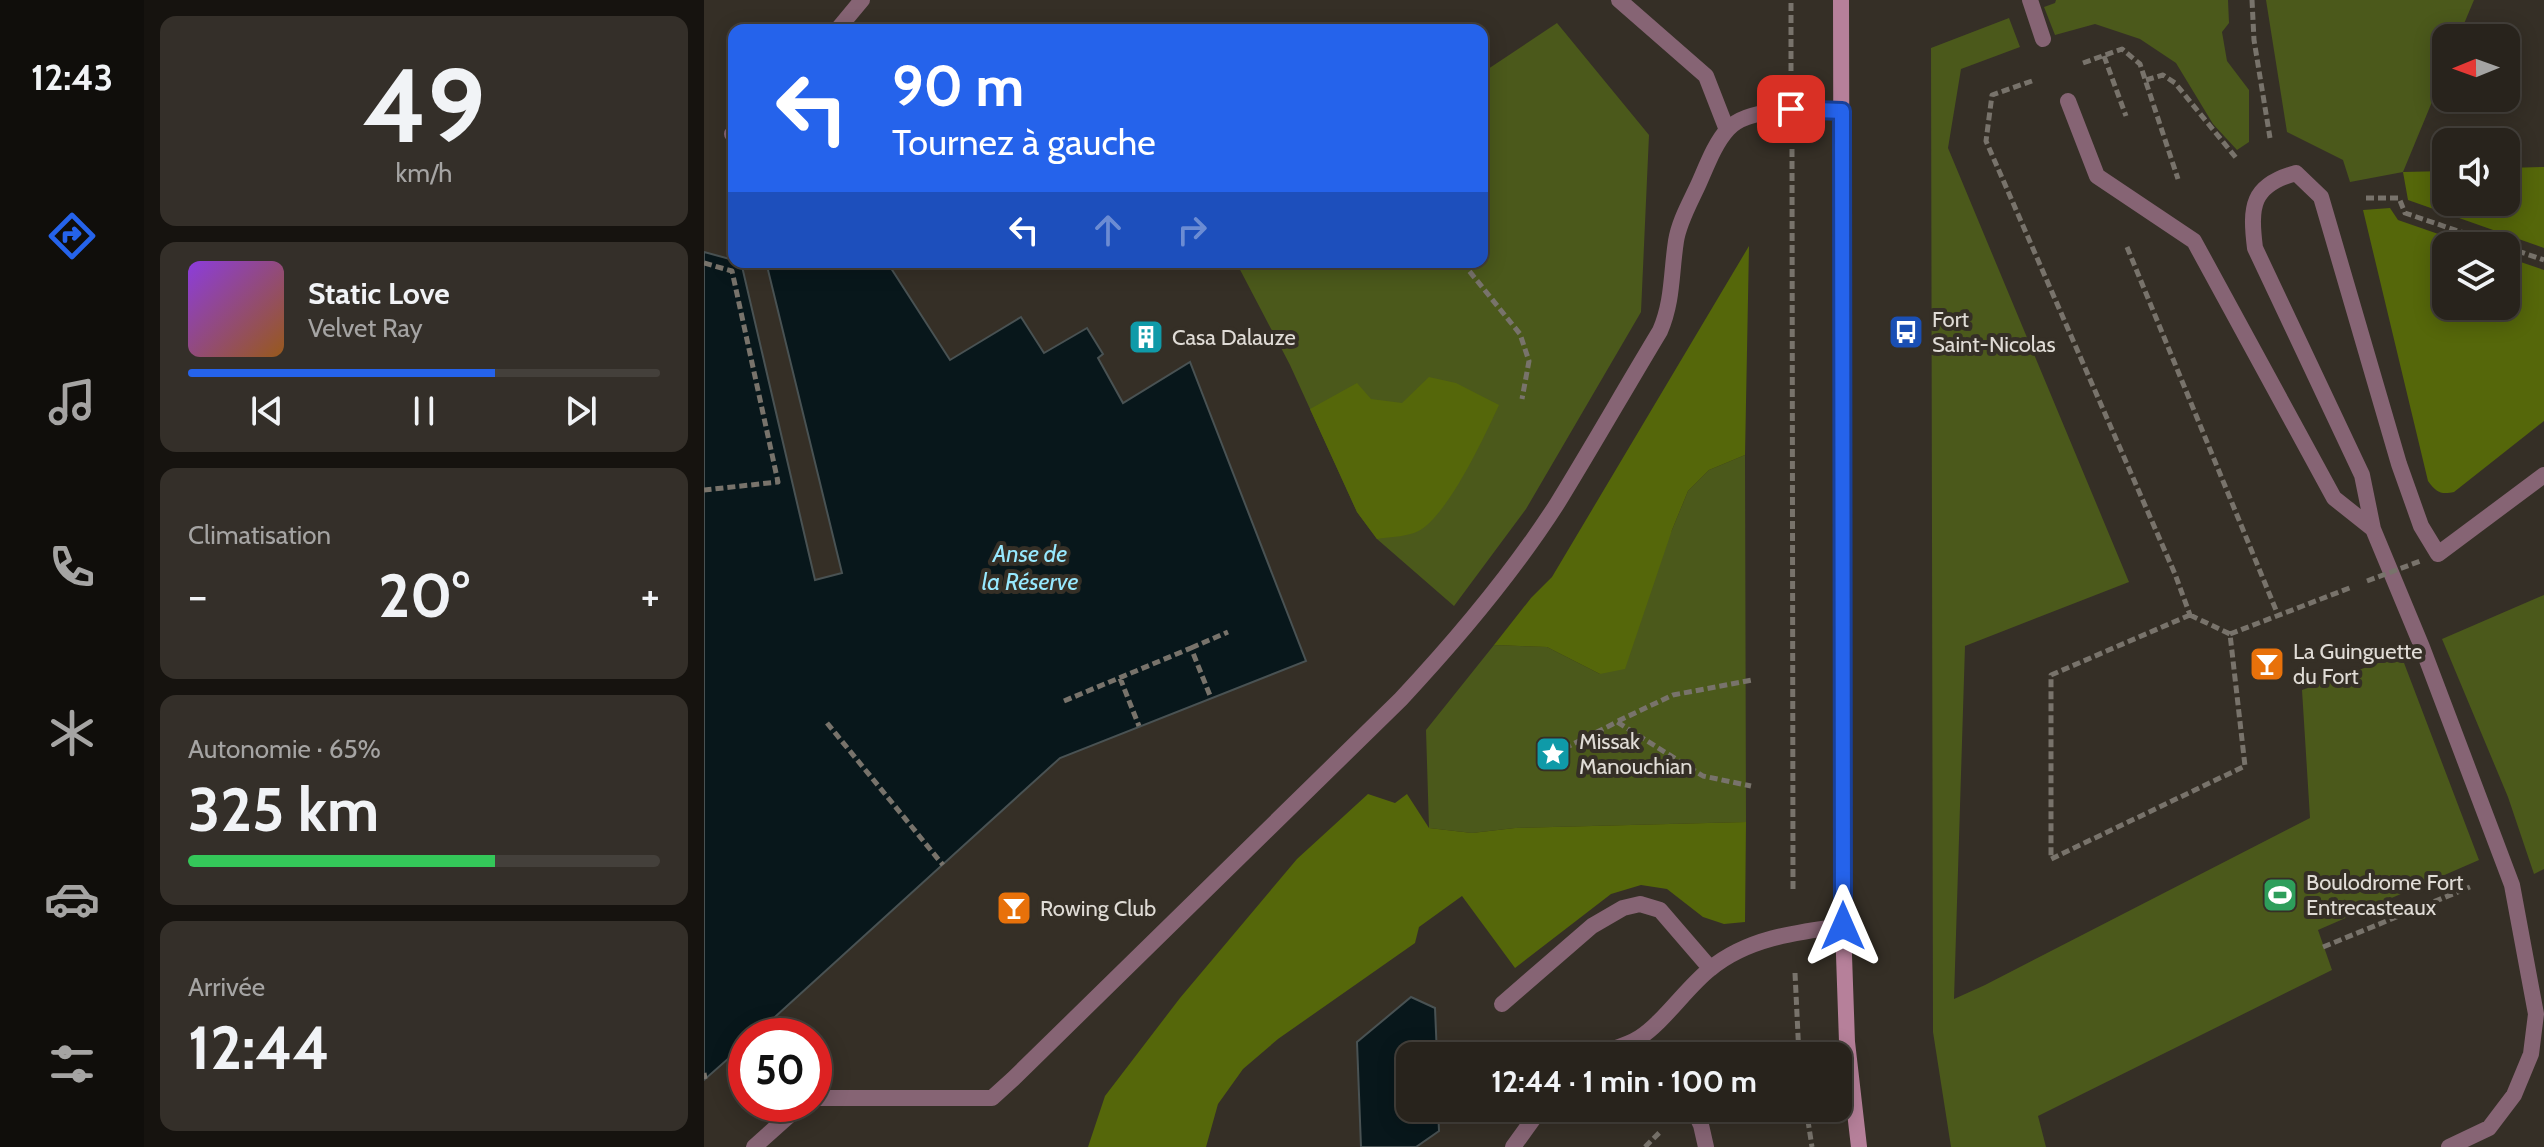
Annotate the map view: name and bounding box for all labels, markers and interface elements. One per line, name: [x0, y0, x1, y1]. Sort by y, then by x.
north arrow: [2432, 24, 2520, 112]
map controls: [2432, 24, 2520, 320]
text: 49: [362, 42, 486, 168]
text: 90 m: [892, 52, 1024, 120]
text: 12:43: [31, 55, 113, 99]
icon: left: [760, 56, 864, 160]
pin: [1757, 75, 1825, 143]
icon: arrive: [1769, 87, 1813, 131]
text: Tournez à gauche: [892, 120, 1156, 164]
button: sound: [2432, 128, 2520, 216]
text: km/h: [396, 157, 452, 189]
icon: directions: [44, 208, 100, 264]
icon: left: [1002, 208, 1046, 252]
icon: ahead: [1086, 208, 1130, 252]
icon: right: [1170, 208, 1214, 252]
button: layers: [2432, 232, 2520, 320]
text: Static Love: [308, 275, 450, 312]
place label: Fort Saint-Nicolas: [1932, 306, 2056, 358]
text: Velvet Ray: [308, 312, 423, 344]
bus stop icon: Fort Saint-Nicolas: [1887, 313, 1925, 351]
building icon: Casa Dalauze: [1127, 318, 1165, 356]
place label: Casa Dalauze: [1172, 324, 1296, 351]
icon: music: [44, 374, 100, 430]
icon: previous: [245, 389, 289, 433]
icon: pause: [402, 389, 446, 433]
icon: next: [559, 389, 603, 433]
text: Climatisation: [188, 519, 331, 551]
icon: phone: [44, 539, 100, 595]
water label: Anse de la Réserve: [982, 539, 1078, 596]
text: 20°: [378, 559, 470, 632]
text: −: [188, 569, 207, 622]
text: +: [641, 569, 660, 622]
place label: La Guinguette du Fort: [2293, 638, 2422, 690]
bar icon: La Guinguette du Fort: [2248, 645, 2286, 683]
icon: climate: [44, 705, 100, 761]
place label: Missak Manouchian: [1579, 728, 1693, 780]
text: Autonomie · 65%: [188, 733, 381, 765]
place icon: Missak Manouchian: [1534, 735, 1572, 773]
text: 325 km: [188, 773, 379, 846]
place label: Boulodrome Fort Entrecasteaux: [2306, 869, 2464, 921]
icon: car: [44, 871, 100, 927]
sports icon: Boulodrome Fort Entrecasteaux: [2261, 876, 2299, 914]
position arrow: [1801, 884, 1885, 968]
bar icon: Rowing Club: [995, 889, 1033, 927]
place label: Rowing Club: [1040, 895, 1156, 922]
text: Arrivée: [188, 971, 265, 1003]
text: 12:44: [188, 1011, 330, 1084]
speed limit sign: 50: [728, 1018, 832, 1122]
icon: filters: [44, 1036, 100, 1092]
text: 12:44 · 1 min · 100 m: [1491, 1063, 1757, 1100]

